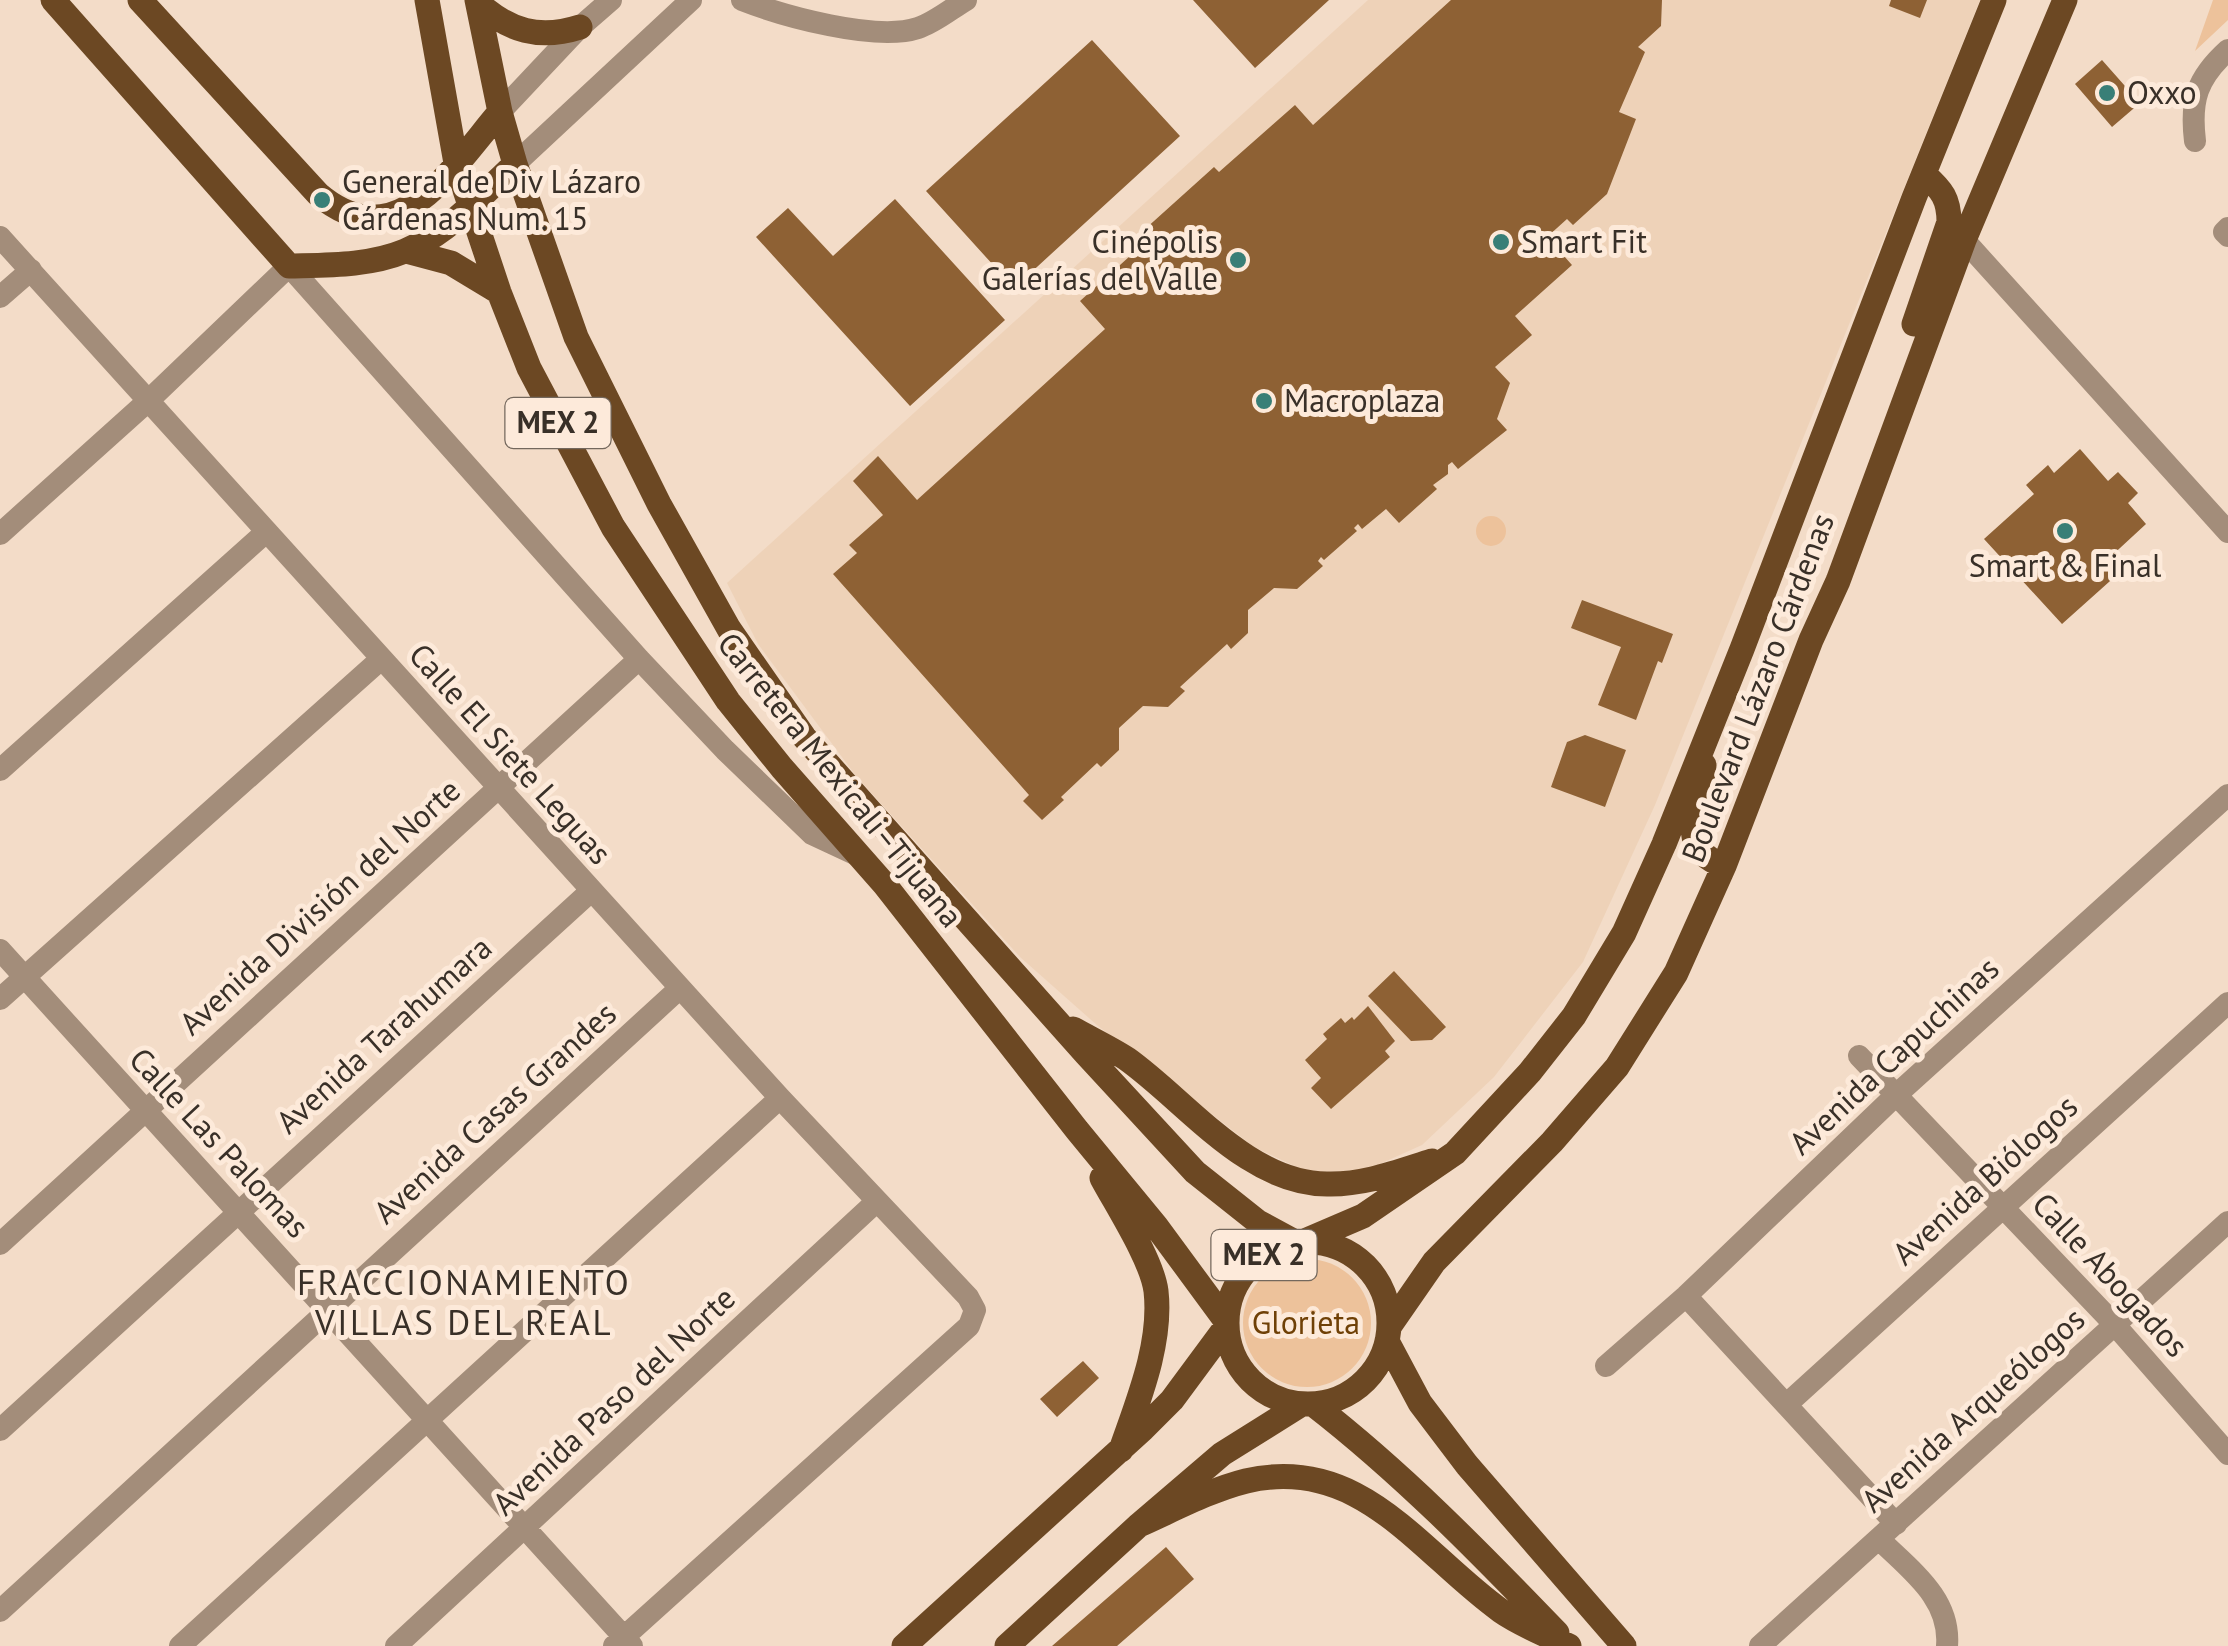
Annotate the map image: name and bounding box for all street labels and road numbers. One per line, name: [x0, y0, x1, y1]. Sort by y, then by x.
road number: MEX 2: [506, 398, 610, 448]
street label: Boulevard Lázaro Cárdenas: [1671, 507, 1843, 868]
street label: Carretera Mexicali–Tijuana: [709, 623, 973, 935]
street label: Calle El Siete Leguas: [400, 634, 621, 873]
street label: Avenida División del Norte: [170, 769, 469, 1044]
street label: Avenida Tarahumara: [267, 926, 500, 1142]
street label: Avenida Capuchinas: [1779, 947, 2007, 1163]
street label: Avenida Casas Grandes: [364, 992, 624, 1232]
street label: Calle Las Palomas: [121, 1038, 319, 1246]
street label: Avenida Biólogos: [1883, 1085, 2086, 1274]
street label: Calle Abogados: [2024, 1183, 2198, 1365]
road number: MEX 2: [1212, 1230, 1316, 1280]
street label: Avenida Paso del Norte: [483, 1277, 744, 1524]
street label: Avenida Arqueólogos: [1852, 1298, 2093, 1521]

